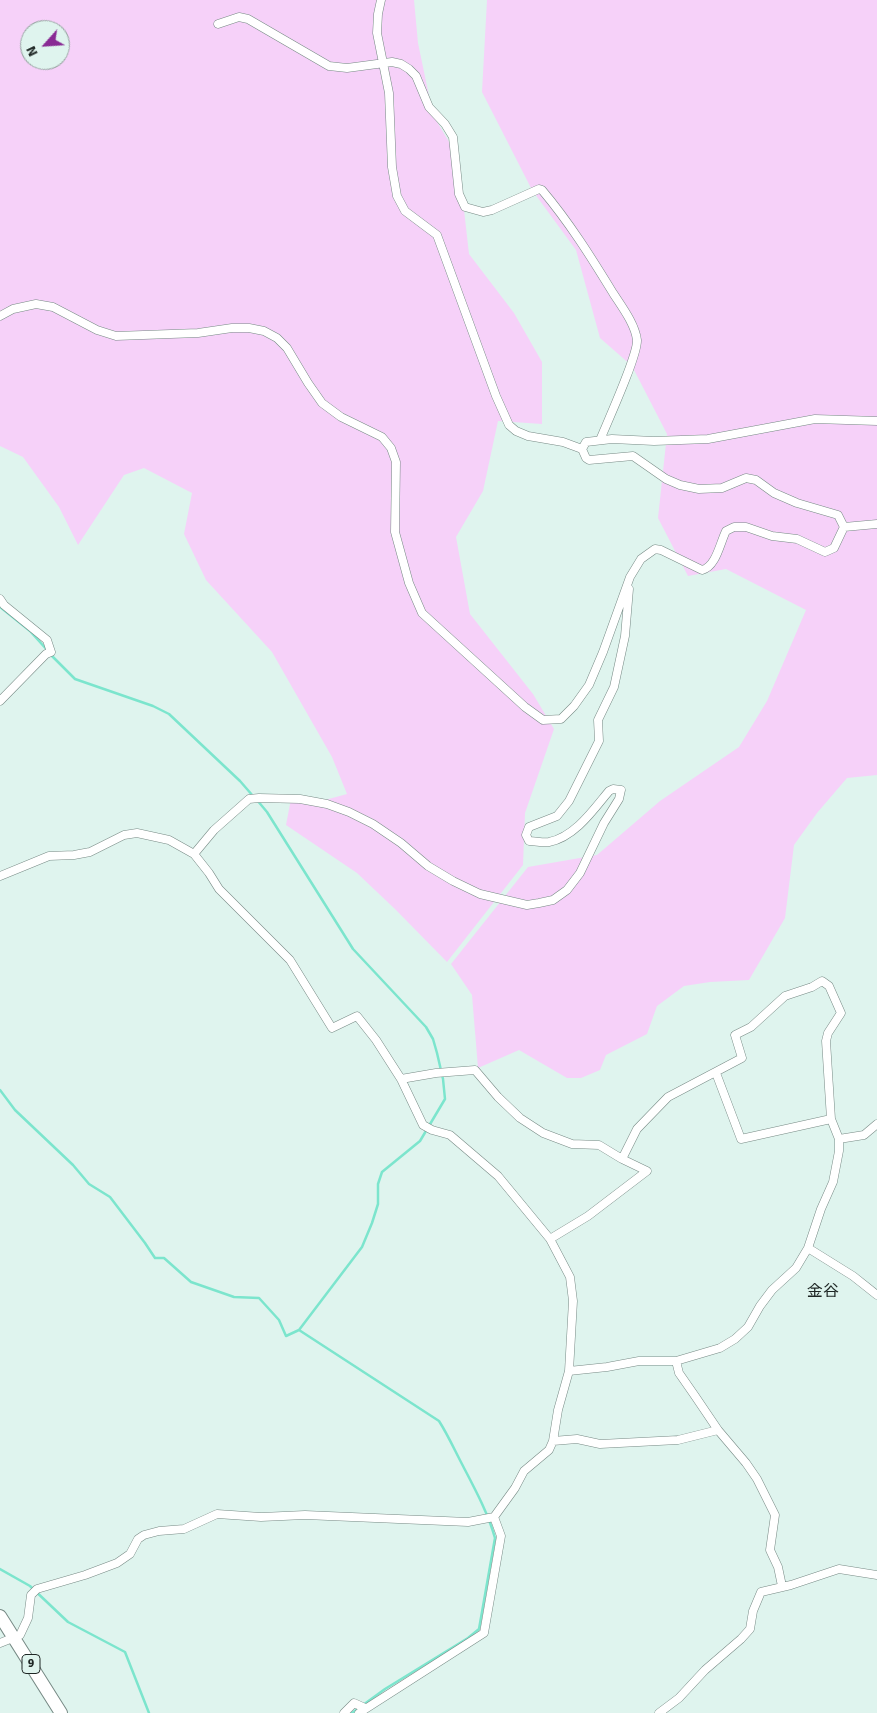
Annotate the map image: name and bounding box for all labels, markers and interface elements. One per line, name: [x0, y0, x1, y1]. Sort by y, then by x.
north arrow: [20, 20, 70, 70]
text: N: [22, 43, 42, 59]
district label: 金谷: [807, 1282, 839, 1302]
road number: 9: [22, 1655, 40, 1674]

